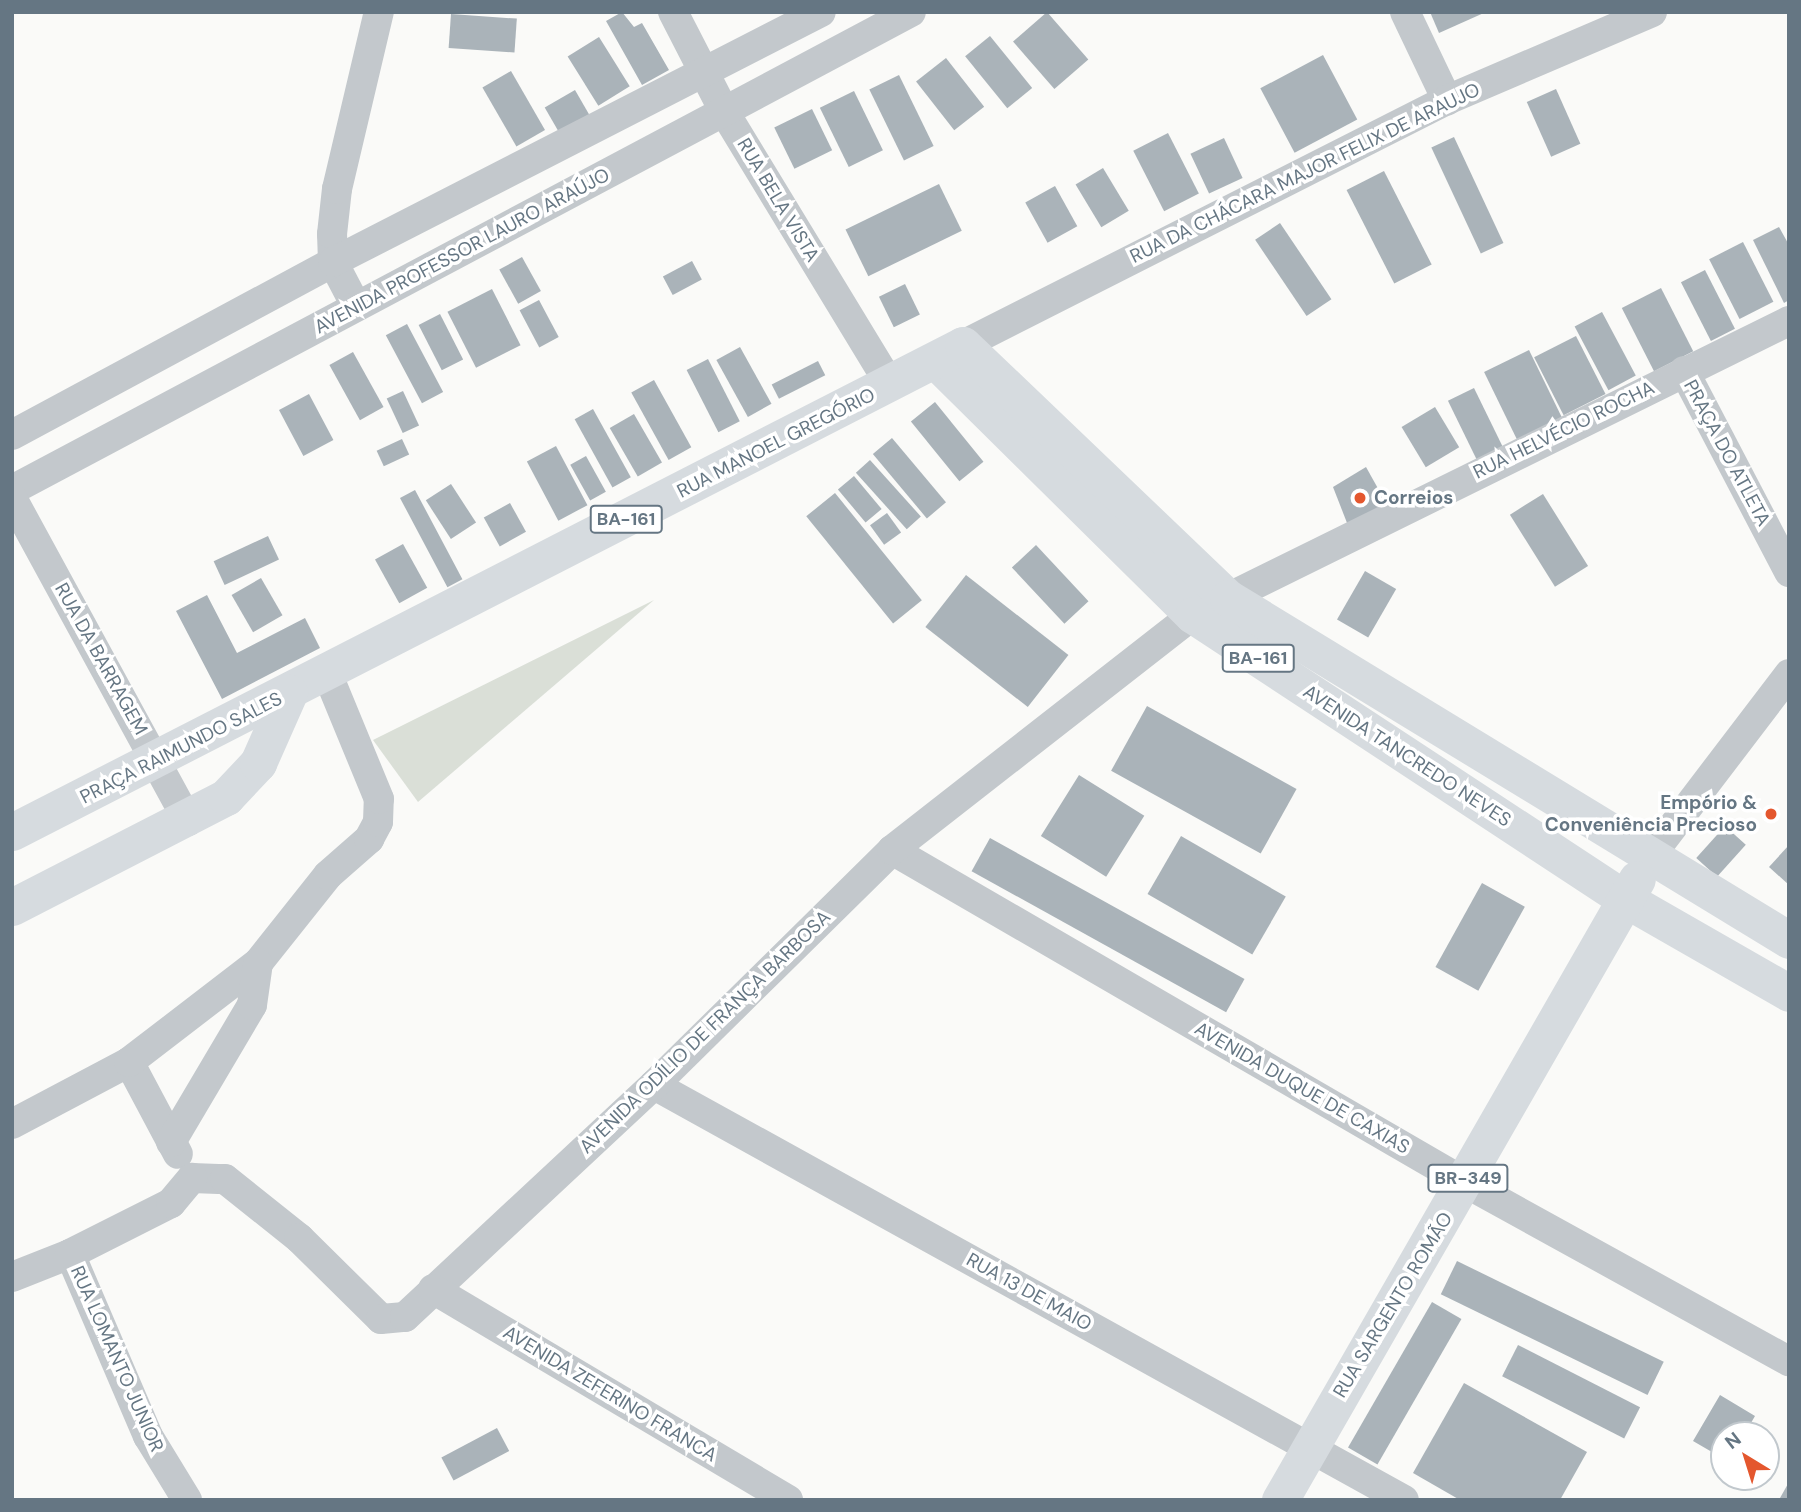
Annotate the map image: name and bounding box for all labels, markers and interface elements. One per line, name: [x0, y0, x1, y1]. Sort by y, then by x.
street label: RUA DA CHÁCARA MAJOR FELIX DE ARAUJO: [1126, 78, 1484, 268]
street label: RUA BELA VISTA: [732, 134, 824, 266]
street label: AVENIDA PROFESSOR LAURO ARAÚJO: [311, 163, 613, 339]
street label: RUA HELVÉCIO ROCHA: [1470, 376, 1658, 484]
street label: PRAÇA DO ATLETA: [1679, 376, 1775, 530]
street label: RUA MANOEL GREGÓRIO: [673, 383, 879, 503]
place label: Correios: [1374, 487, 1453, 509]
marker: Correios: [1352, 490, 1368, 506]
road number: BA-161: [589, 504, 663, 534]
street label: RUA DA BARRAGEM: [50, 579, 152, 739]
road number: BA-161: [1221, 644, 1295, 672]
street label: AVENIDA TANCREDO NEVES: [1299, 680, 1515, 832]
street label: PRAÇA RAIMUNDO SALES: [76, 687, 286, 809]
place label: Empório & Conveniência Precioso: [1545, 792, 1757, 836]
marker: Empório & Conveniência Precioso: [1763, 806, 1779, 822]
street label: AVENIDA ODÍLIO DE FRANÇA BARBOSA: [575, 906, 835, 1158]
street label: AVENIDA DUQUE DE CAXIAS: [1190, 1017, 1414, 1159]
road number: BR-349: [1426, 1163, 1510, 1192]
street label: RUA SARGENTO ROMÃO: [1329, 1208, 1457, 1402]
street label: RUA 13 DE MAIO: [962, 1248, 1096, 1336]
street label: RUA LOMANTO JUNIOR: [66, 1262, 168, 1456]
street label: AVENIDA ZEFERINO FRANCA: [499, 1321, 721, 1467]
north arrow: [1710, 1421, 1780, 1491]
text: N: [1720, 1427, 1746, 1455]

